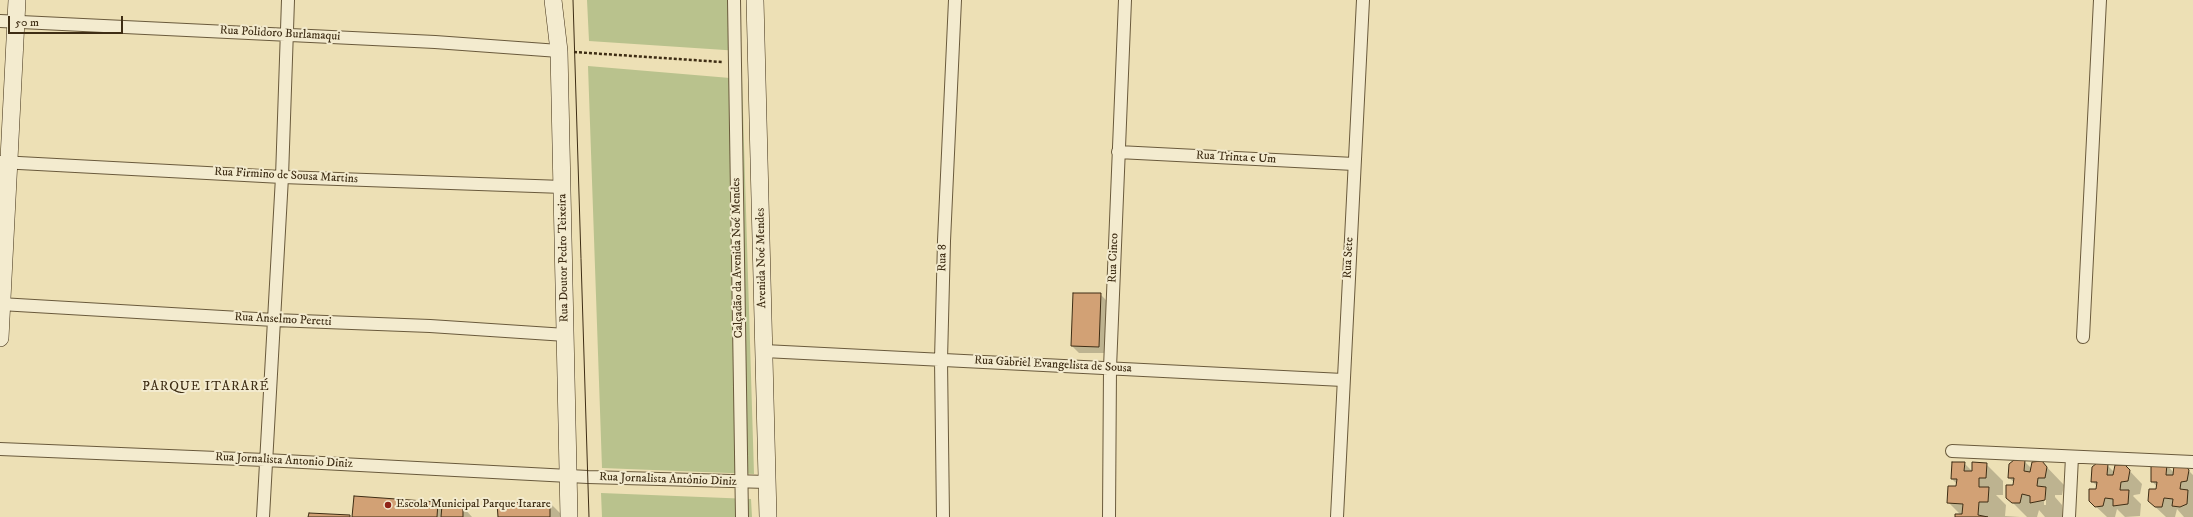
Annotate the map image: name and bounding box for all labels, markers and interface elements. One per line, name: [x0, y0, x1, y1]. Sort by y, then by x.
scale bar: [10, 8, 125, 34]
text: 50 m: [15, 15, 39, 30]
street label: Rua Polidoro Burlamaqui: [219, 24, 341, 44]
street label: Rua Trinta e Um: [1196, 149, 1276, 167]
street label: Rua Firmino de Sousa Martins: [214, 165, 358, 187]
street label: Calçadão da Avenida Noé Mendes: [729, 178, 747, 338]
street label: Rua Doutor Pedro Teixeira: [556, 194, 572, 322]
street label: Avenida Noé Mendes: [754, 208, 770, 308]
street label: Rua Cinco: [1106, 233, 1122, 283]
street label: Rua Sete: [1341, 237, 1357, 279]
street label: Rua 8: [936, 244, 950, 272]
street label: Rua Anselmo Peretti: [234, 310, 332, 330]
street label: Rua Gabriel Evangelista de Sousa: [974, 354, 1132, 376]
district label: PARQUE ITARARÉ: [142, 379, 270, 395]
street label: Rua Jornalista Antonio Diniz: [215, 450, 353, 472]
street label: Rua Jornalista Antônio Diniz: [599, 470, 737, 490]
place label: Escola Municipal Parque Itarare: [396, 498, 551, 512]
marker: Escola Municipal Parque Itarare: [383, 500, 393, 510]

